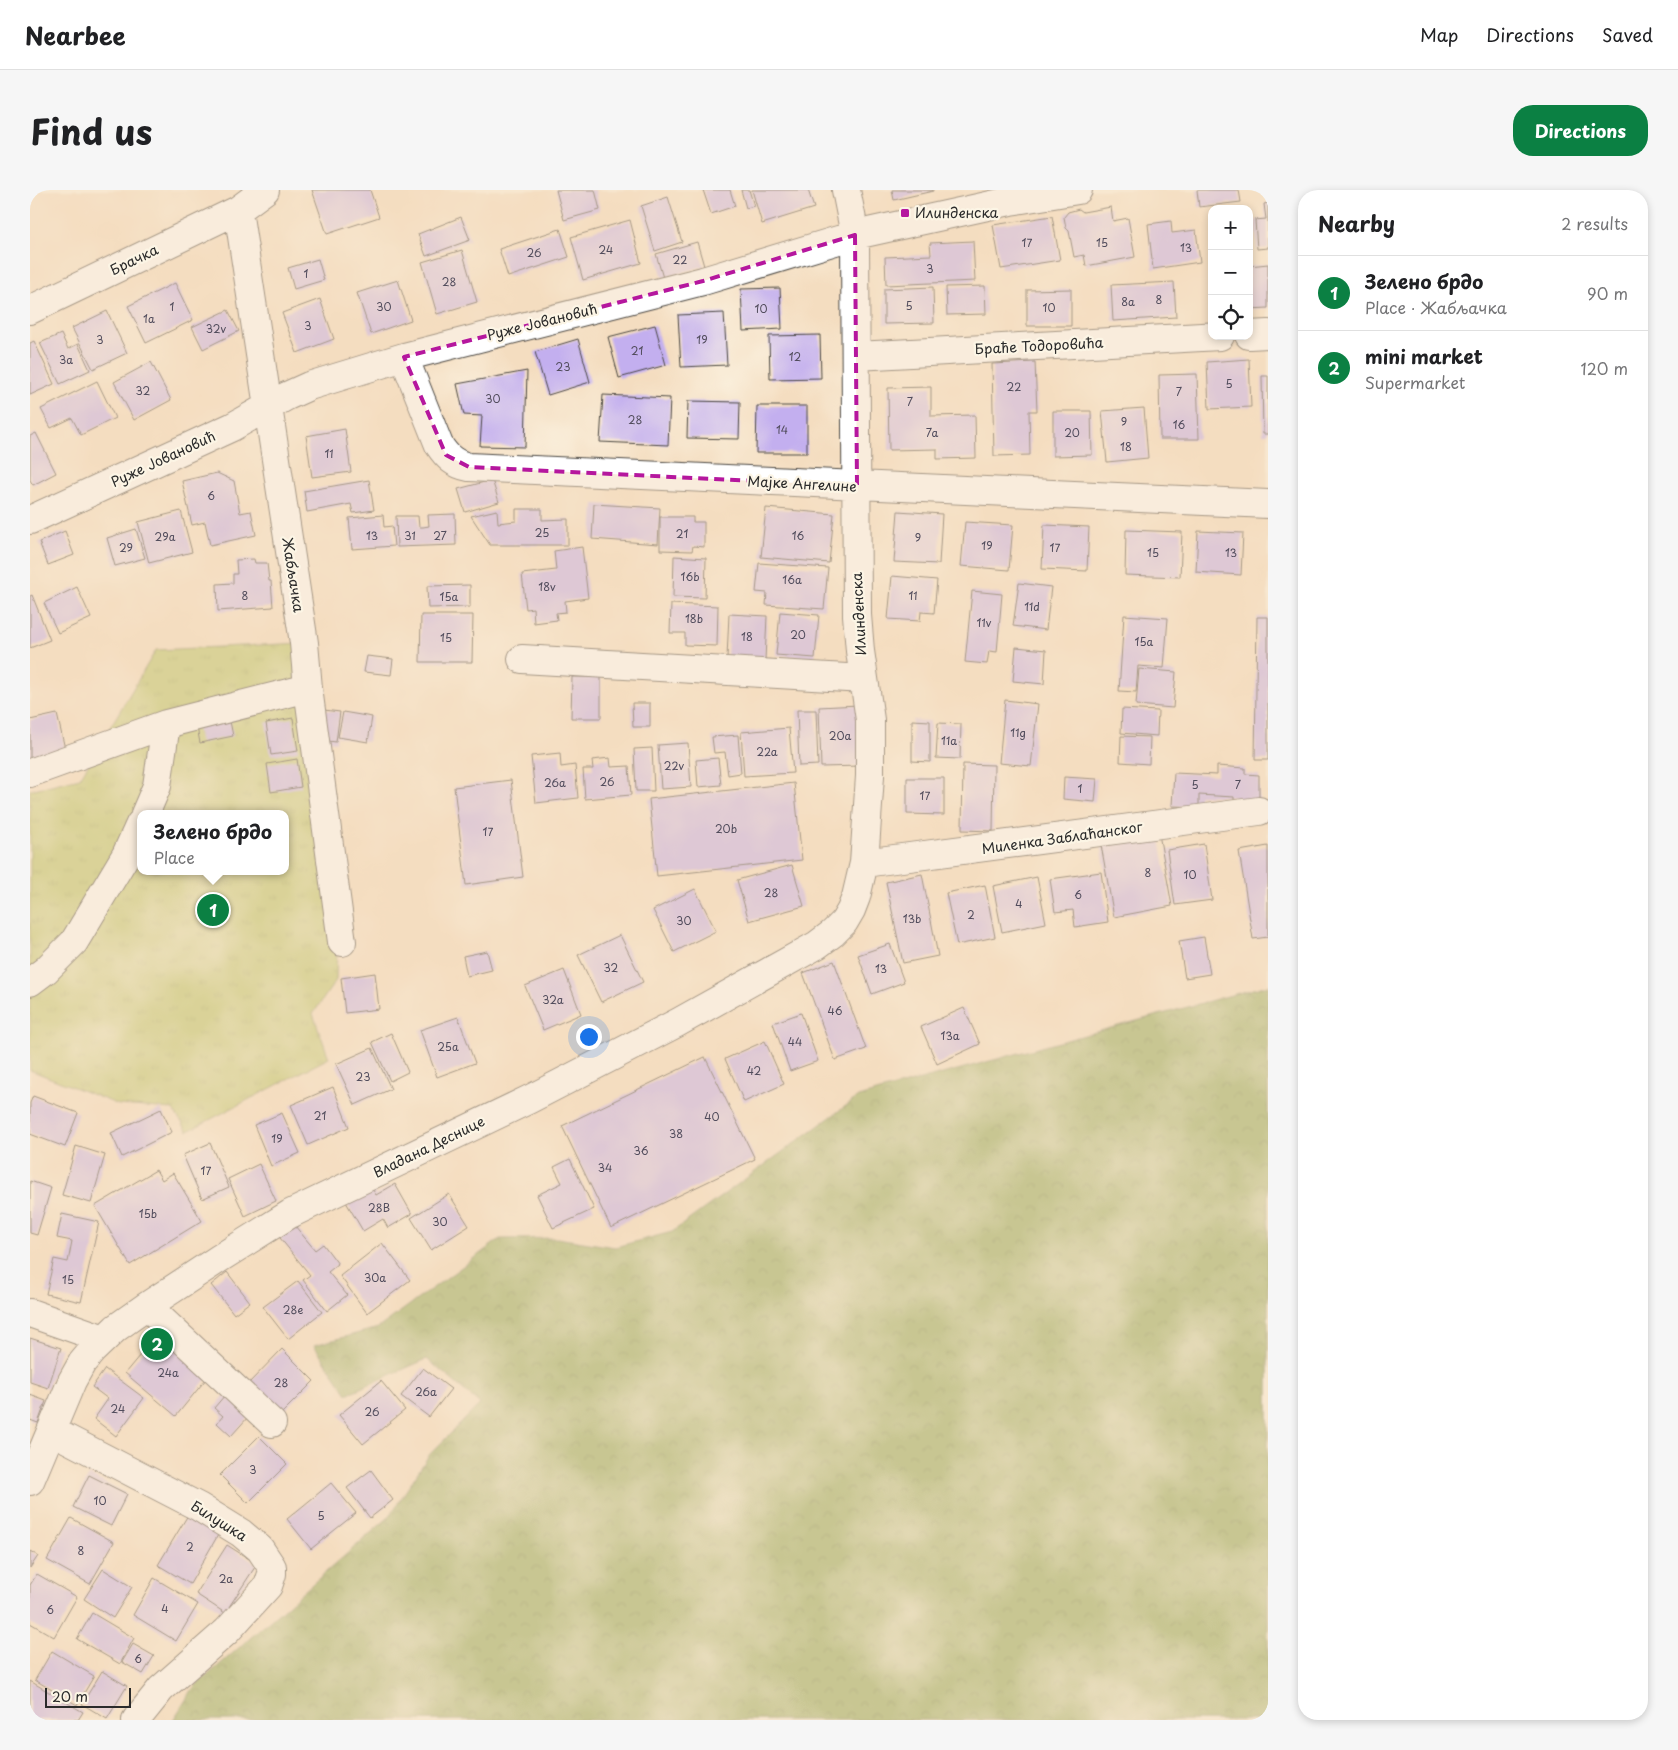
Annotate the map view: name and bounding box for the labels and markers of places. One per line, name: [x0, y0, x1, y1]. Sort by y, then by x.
place label: Илинденска: [915, 202, 999, 223]
marker: Илинденска: [899, 207, 911, 219]
pin: 1: [197, 891, 229, 929]
pin: 2: [141, 1325, 173, 1363]

